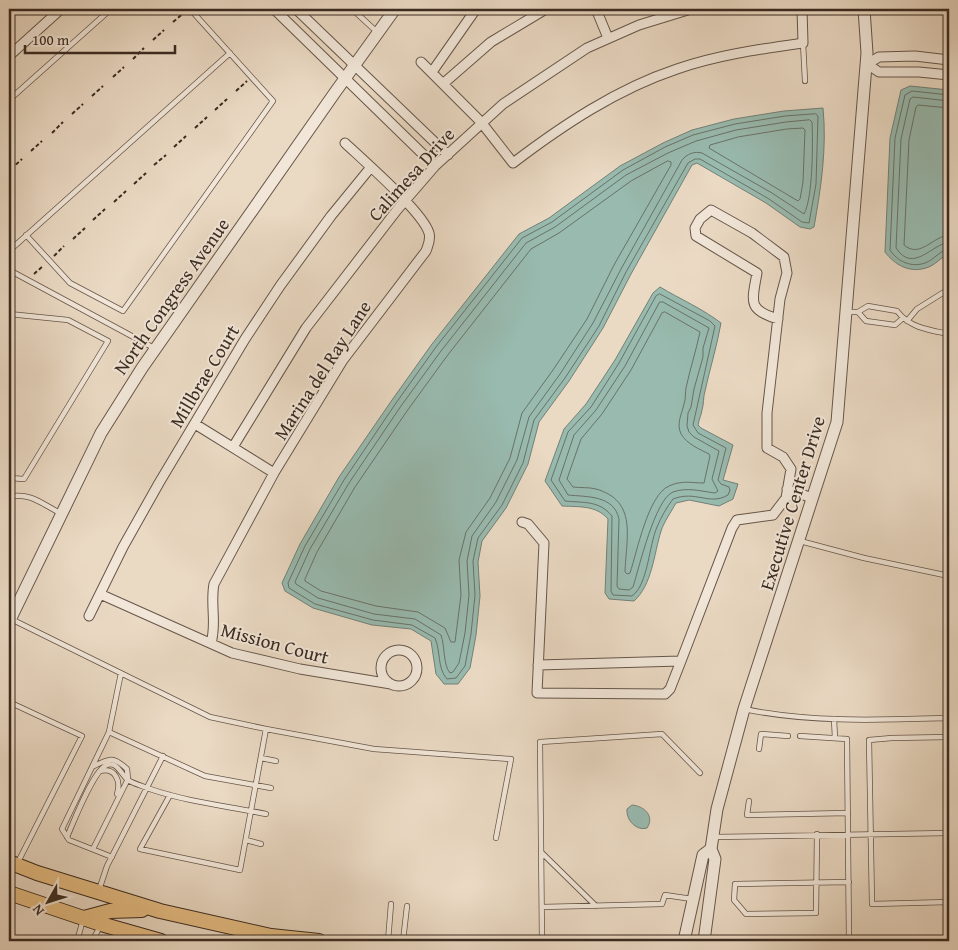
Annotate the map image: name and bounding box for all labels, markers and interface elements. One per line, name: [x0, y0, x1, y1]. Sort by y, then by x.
scale bar: [25, 22, 175, 54]
text: 100 m: [32, 29, 70, 50]
street label: Calimesa Drive: [361, 121, 461, 227]
street label: North Congress Avenue: [106, 212, 236, 380]
street label: Marina del Ray Lane: [266, 295, 378, 445]
street label: Millbrae Court: [162, 319, 246, 433]
street label: Executive Center Drive: [752, 412, 832, 594]
street label: Mission Court: [218, 615, 332, 671]
north arrow: [22, 878, 72, 928]
text: N: [27, 900, 49, 920]

